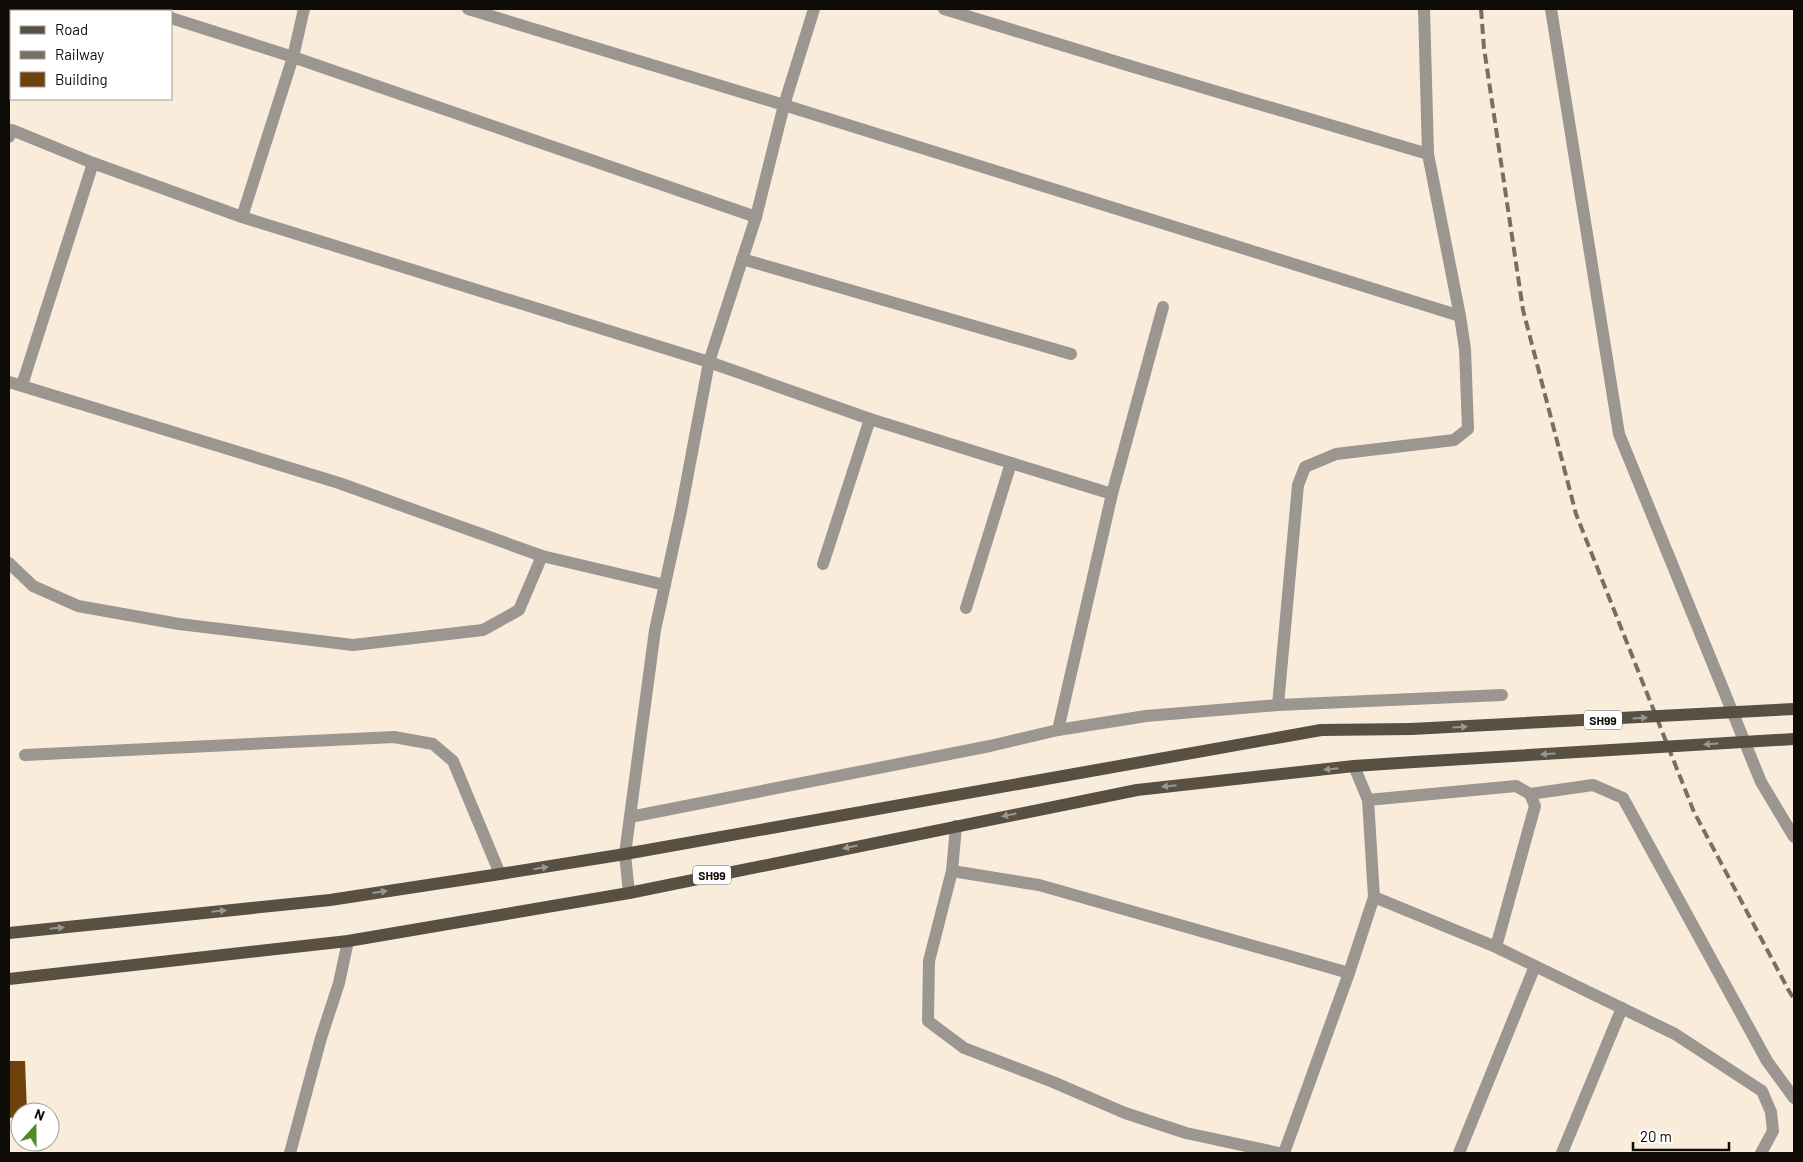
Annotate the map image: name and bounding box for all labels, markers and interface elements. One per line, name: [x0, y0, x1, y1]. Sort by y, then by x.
legend: [10, 10, 172, 100]
text: Road: [55, 20, 88, 38]
text: Railway: [55, 45, 104, 63]
text: Building: [55, 70, 108, 88]
road number: SH99: [1584, 710, 1622, 730]
one-way arrow: [1632, 713, 1648, 721]
one-way arrow: [1452, 723, 1468, 731]
one-way arrow: [1702, 740, 1718, 748]
one-way arrow: [1540, 750, 1556, 758]
one-way arrow: [1322, 765, 1338, 773]
one-way arrow: [1161, 782, 1177, 790]
one-way arrow: [1002, 811, 1017, 819]
one-way arrow: [841, 844, 857, 852]
one-way arrow: [533, 863, 549, 871]
road number: SH99: [693, 866, 731, 884]
one-way arrow: [373, 888, 389, 896]
one-way arrow: [211, 907, 227, 915]
one-way arrow: [50, 924, 66, 932]
north arrow: [10, 1102, 60, 1152]
text: N: [32, 1105, 47, 1124]
scale bar: [1633, 1120, 1729, 1152]
text: 20 m: [1640, 1127, 1672, 1145]

